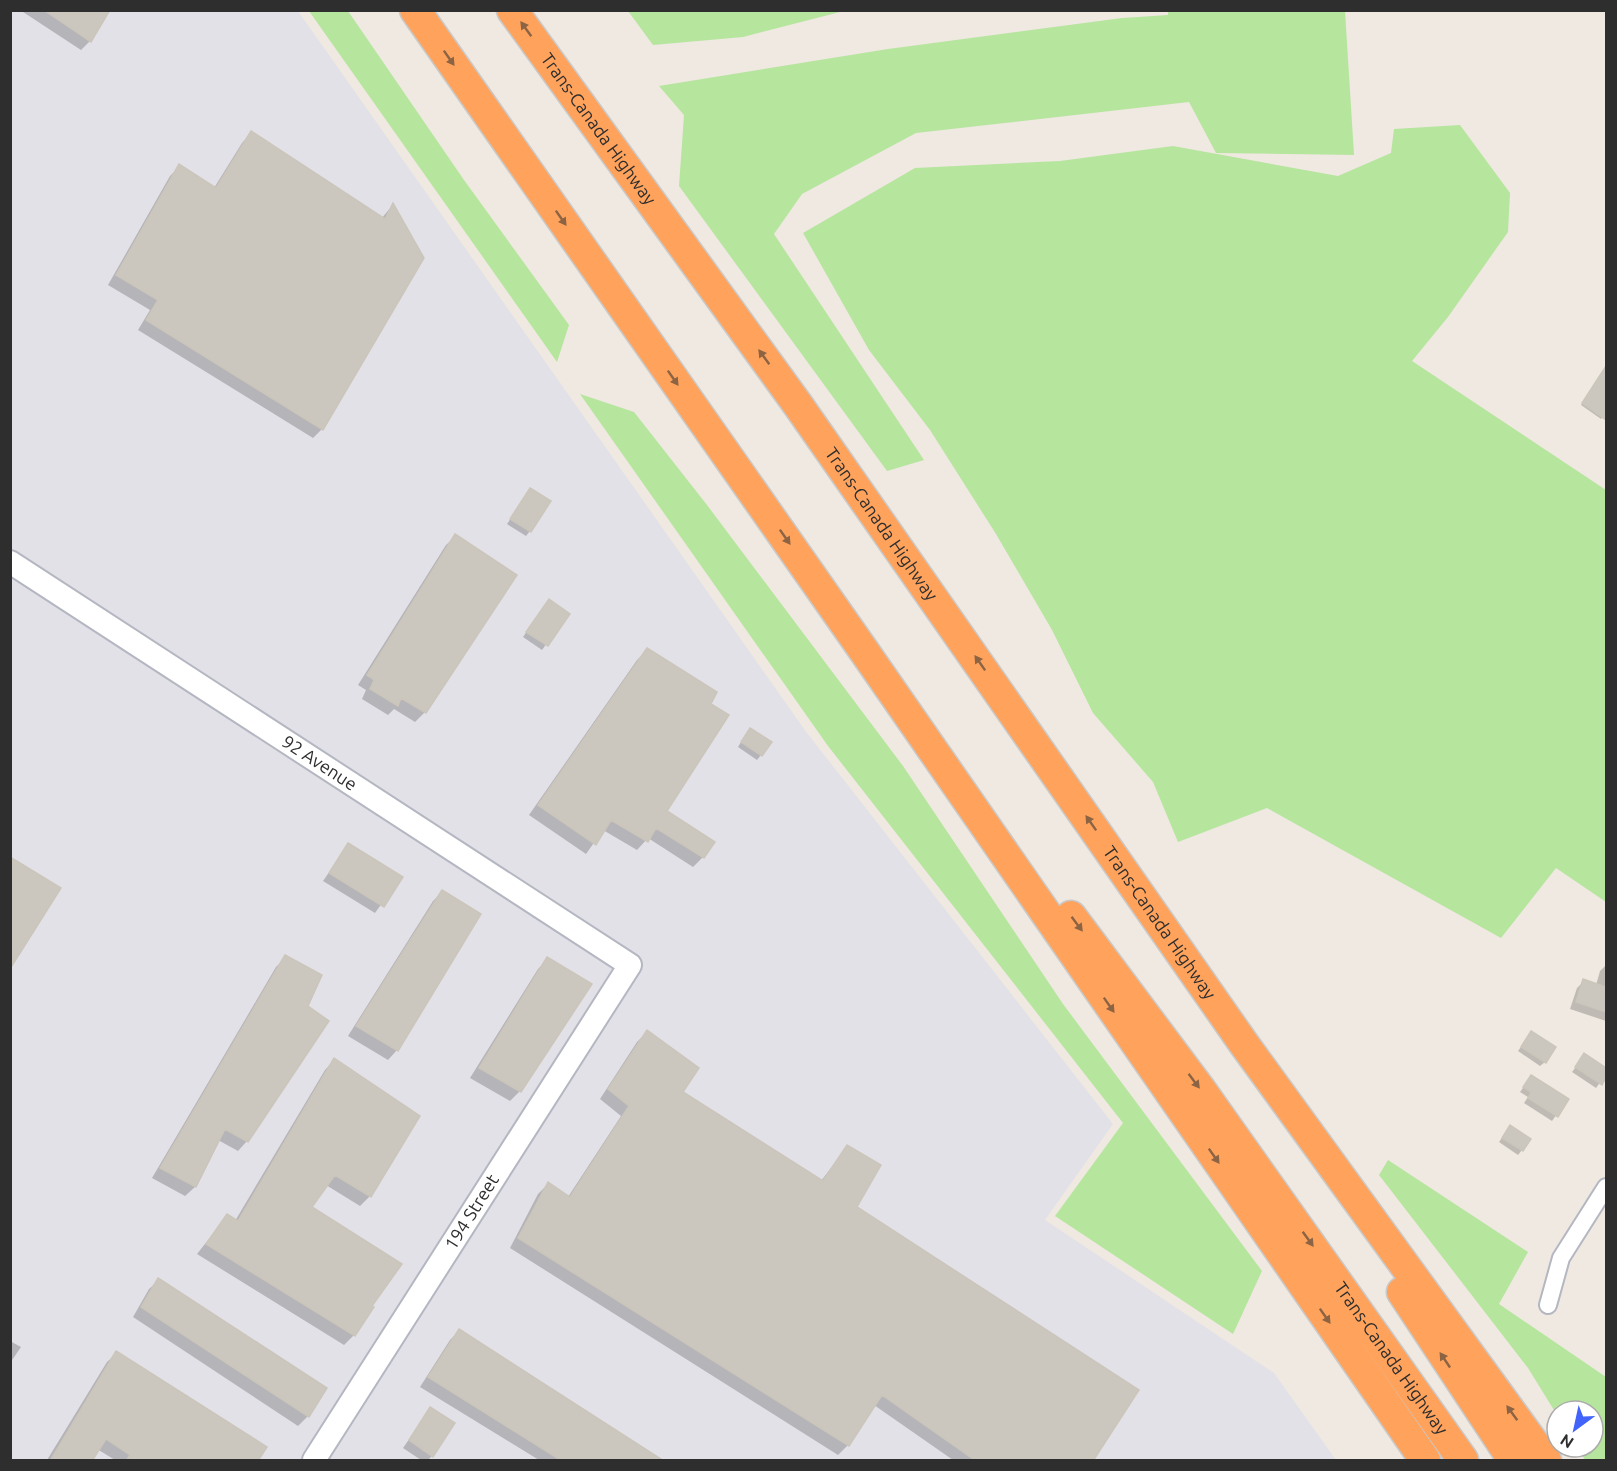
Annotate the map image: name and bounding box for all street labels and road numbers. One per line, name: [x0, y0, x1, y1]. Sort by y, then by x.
street label: Trans-Canada Highway: [538, 49, 661, 208]
street label: Trans-Canada Highway: [822, 443, 942, 604]
street label: 92 Avenue: [279, 731, 361, 794]
street label: Trans-Canada Highway: [1100, 842, 1221, 1003]
street label: 194 Street: [440, 1170, 502, 1253]
street label: Trans-Canada Highway: [1331, 1278, 1453, 1438]

